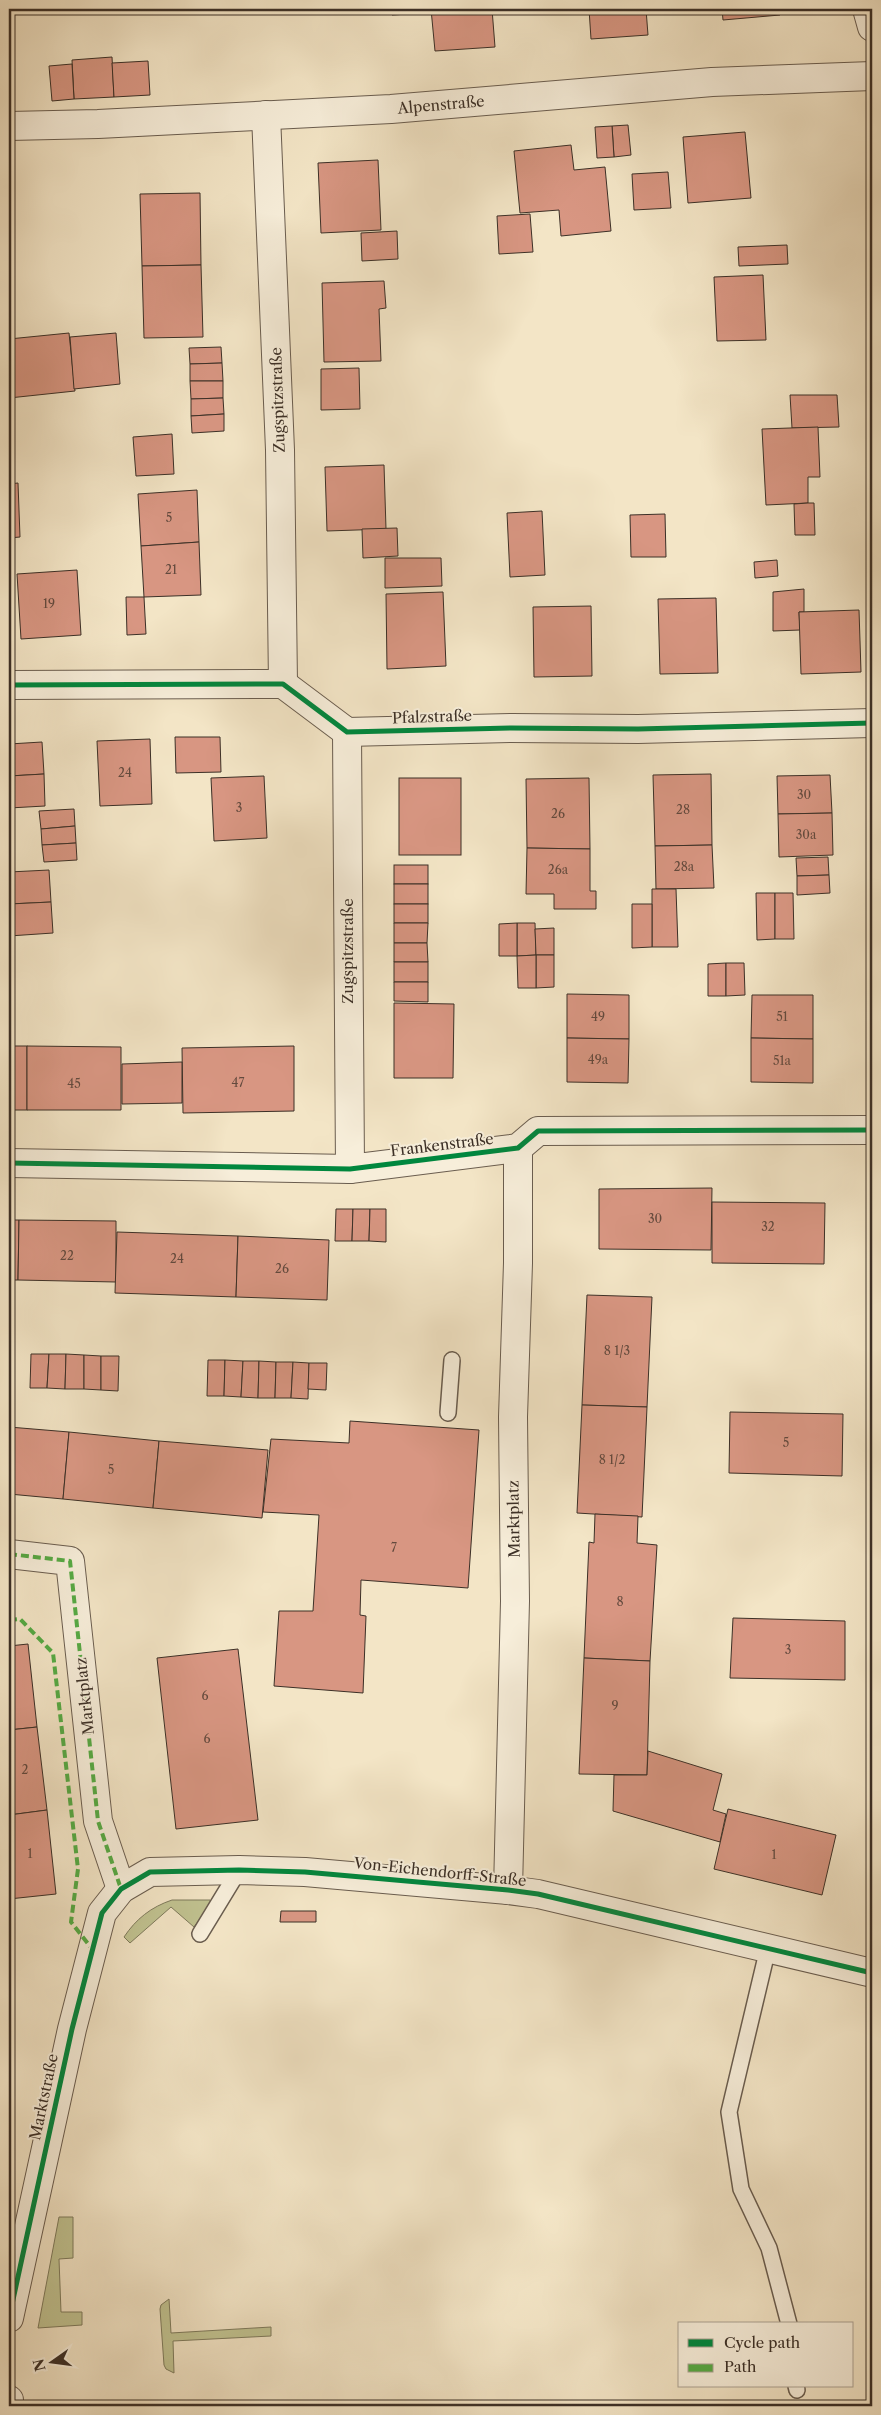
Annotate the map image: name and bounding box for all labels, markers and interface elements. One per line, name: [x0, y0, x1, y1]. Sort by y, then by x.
street label: Alpenstraße: [396, 91, 485, 118]
street label: Zugspitzstraße: [266, 347, 289, 453]
house number: 5: [166, 510, 172, 525]
house number: 21: [165, 562, 177, 577]
house number: 19: [43, 596, 55, 611]
street label: Pfalzstraße: [392, 706, 472, 727]
house number: 24: [118, 765, 132, 780]
house number: 30: [797, 787, 811, 802]
house number: 3: [236, 800, 242, 815]
house number: 28: [676, 802, 690, 817]
house number: 26: [551, 806, 565, 821]
house number: 30a: [796, 827, 817, 842]
house number: 28a: [674, 859, 695, 874]
house number: 26a: [548, 862, 569, 877]
street label: Zugspitzstraße: [338, 898, 357, 1004]
house number: 49: [591, 1009, 605, 1024]
house number: 51: [776, 1009, 788, 1024]
house number: 49a: [588, 1052, 609, 1067]
house number: 51a: [773, 1053, 792, 1068]
house number: 47: [232, 1075, 245, 1090]
house number: 45: [67, 1076, 81, 1091]
street label: Frankenstraße: [389, 1129, 495, 1160]
house number: 30: [648, 1211, 662, 1226]
house number: 32: [761, 1219, 775, 1234]
house number: 22: [60, 1248, 74, 1263]
house number: 24: [170, 1251, 184, 1266]
house number: 26: [275, 1261, 289, 1276]
house number: 8 1/3: [604, 1343, 630, 1358]
house number: 5: [783, 1435, 789, 1450]
house number: 8 1/2: [599, 1452, 625, 1467]
house number: 5: [108, 1462, 114, 1477]
street label: Marktplatz: [503, 1480, 524, 1558]
house number: 7: [391, 1540, 397, 1555]
house number: 8: [616, 1594, 624, 1609]
house number: 3: [785, 1642, 791, 1657]
street label: Marktplatz: [71, 1656, 98, 1736]
house number: 6: [201, 1688, 209, 1703]
house number: 9: [611, 1698, 619, 1713]
house number: 6: [203, 1731, 211, 1746]
house number: 2: [22, 1762, 29, 1777]
house number: 1: [27, 1846, 33, 1861]
house number: 1: [771, 1847, 777, 1862]
street label: Von-Eichendorff-Straße: [352, 1853, 527, 1890]
street label: Marktstraße: [25, 2052, 62, 2142]
legend: [678, 2322, 854, 2388]
text: Cycle path: [724, 2333, 801, 2352]
north arrow: [28, 2338, 78, 2388]
text: N: [29, 2357, 50, 2373]
text: Path: [724, 2357, 757, 2376]

